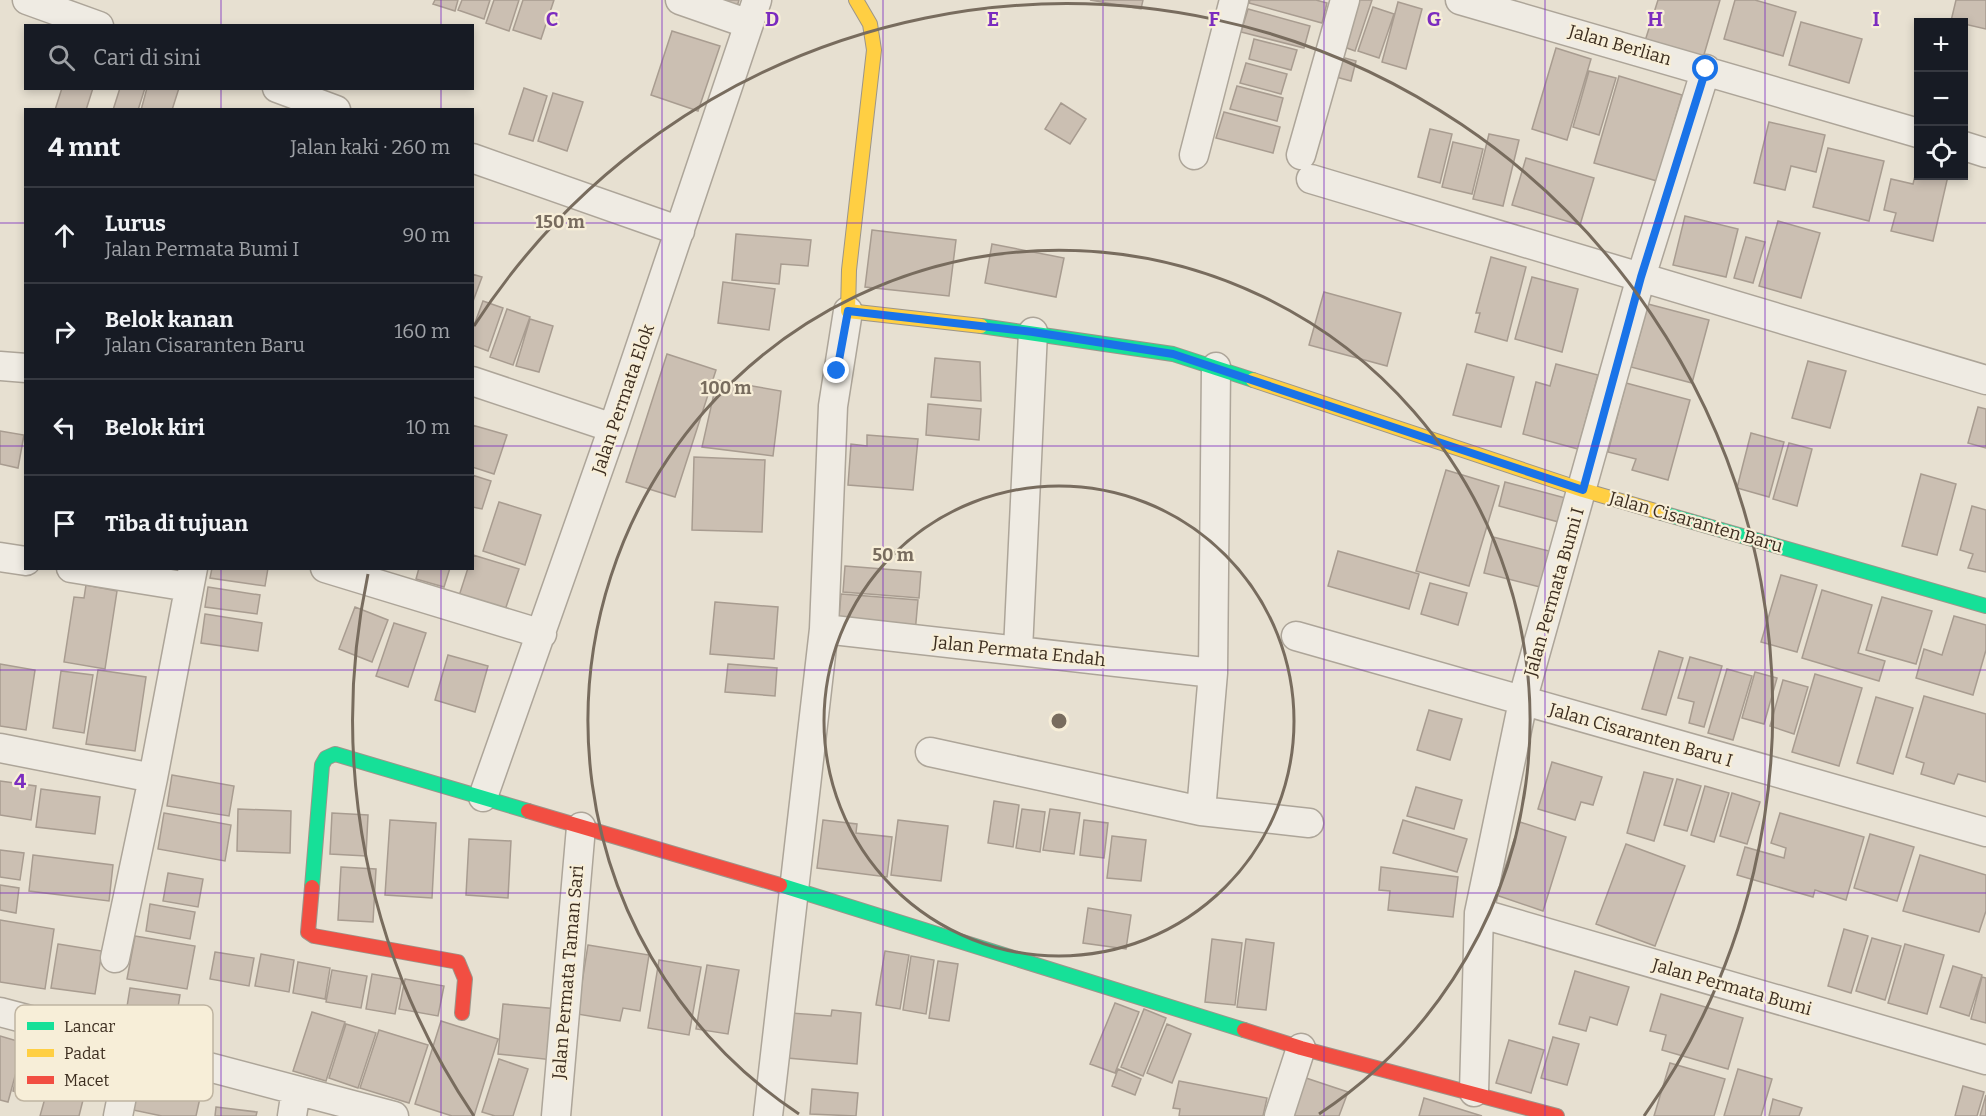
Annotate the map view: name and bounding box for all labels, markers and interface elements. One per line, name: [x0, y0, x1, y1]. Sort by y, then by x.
text: C: [546, 7, 558, 31]
text: D: [765, 7, 779, 31]
text: E: [987, 7, 999, 31]
text: F: [1208, 7, 1220, 31]
text: G: [1427, 7, 1441, 31]
text: H: [1647, 7, 1663, 31]
text: I: [1872, 7, 1880, 31]
map controls: [1914, 18, 1968, 180]
button: +: [1914, 18, 1968, 72]
street label: Jalan Berlian: [1565, 20, 1674, 70]
search box: [24, 24, 474, 90]
icon: search: [45, 41, 78, 74]
text: Cari di sini: [93, 44, 201, 71]
route start: [1692, 55, 1718, 81]
button: −: [1914, 72, 1968, 126]
button: locate: [1914, 126, 1968, 180]
text: 4 mnt: [48, 132, 120, 163]
text: Jalan kaki · 260 m: [290, 135, 450, 159]
text: Lurus: [105, 210, 166, 237]
text: 150 m: [535, 211, 585, 233]
icon: ahead: [48, 219, 81, 252]
text: 90 m: [402, 223, 450, 247]
text: Jalan Permata Bumi I: [105, 237, 299, 261]
text: Belok kanan: [105, 306, 233, 333]
icon: right: [48, 315, 81, 348]
text: 160 m: [394, 319, 450, 343]
street label: Jalan Permata Elok: [587, 320, 659, 478]
text: Jalan Cisaranten Baru: [105, 333, 305, 357]
route end: [823, 357, 849, 383]
text: 100 m: [700, 377, 752, 399]
icon: left: [48, 411, 81, 444]
text: Belok kiri: [105, 414, 205, 441]
text: 10 m: [406, 415, 450, 439]
street label: Jalan Cisaranten Baru: [1606, 486, 1786, 557]
street label: Jalan Permata Bumi I: [1519, 505, 1589, 680]
icon: arrive: [48, 507, 81, 540]
text: Tiba di tujuan: [105, 510, 248, 537]
text: 50 m: [872, 544, 914, 566]
street label: Jalan Permata Endah: [930, 631, 1107, 671]
street label: Jalan Cisaranten Baru I: [1546, 698, 1735, 772]
centre of rings: [1049, 711, 1069, 731]
text: 4: [14, 769, 26, 793]
street label: Jalan Permata Taman Sari: [548, 864, 588, 1081]
street label: Jalan Permata Bumi: [1649, 953, 1814, 1020]
legend: [15, 1005, 213, 1101]
text: Lancar: [64, 1017, 115, 1036]
text: Padat: [64, 1044, 106, 1063]
text: Macet: [64, 1071, 109, 1090]

